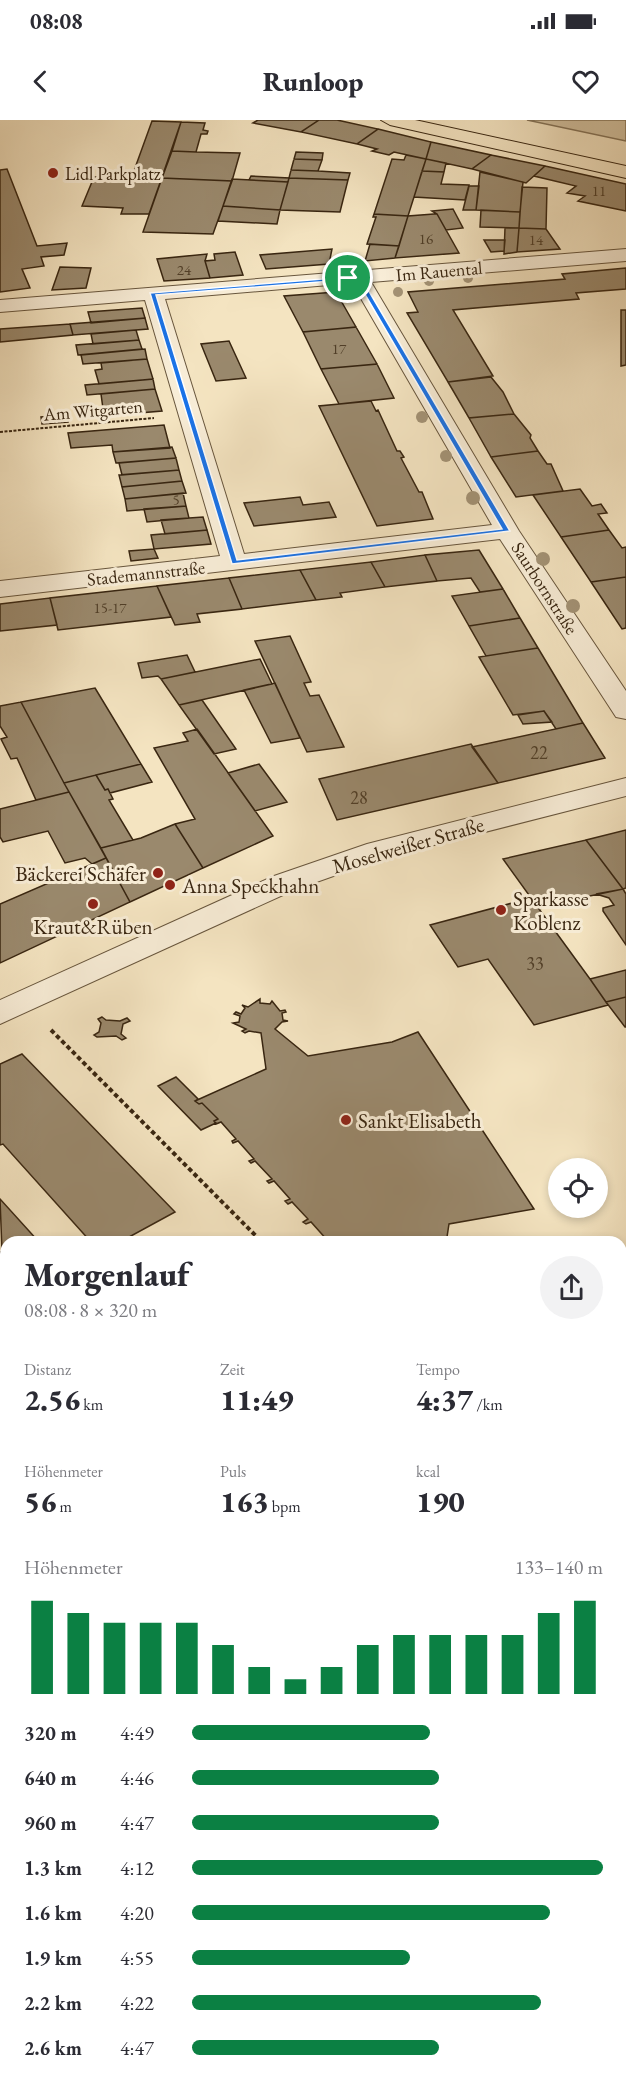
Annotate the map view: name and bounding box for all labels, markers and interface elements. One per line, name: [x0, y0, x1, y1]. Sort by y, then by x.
text: 08:08: [30, 7, 83, 36]
text: Runloop: [263, 64, 363, 99]
icon: back: [24, 65, 57, 98]
icon: heart: [569, 65, 602, 98]
place label: Lidl Parkplatz: [65, 162, 161, 185]
marker: Lidl Parkplatz: [46, 166, 60, 180]
house number: 11: [592, 181, 606, 200]
house number: 16: [419, 229, 433, 248]
house number: 14: [529, 230, 544, 249]
pin: [322, 252, 373, 303]
street label: Im Rauental: [395, 256, 483, 286]
house number: 24: [177, 260, 192, 279]
icon: arrive: [331, 261, 364, 294]
house number: 17: [332, 339, 347, 358]
street label: Am Witgarten: [41, 394, 144, 426]
house number: 5: [172, 490, 180, 509]
street label: Saurbornstraße: [507, 537, 583, 639]
street label: Stademannstraße: [86, 555, 206, 591]
house number: 15-17: [94, 598, 127, 617]
house number: 22: [530, 741, 548, 764]
house number: 28: [350, 786, 368, 809]
street label: Moselweißer Straße: [329, 810, 487, 880]
place label: Bäckerei Schäfer: [15, 860, 146, 887]
marker: Bäckerei Schäfer: [151, 866, 165, 880]
place label: Anna Speckhahn: [181, 872, 319, 899]
marker: Anna Speckhahn: [163, 878, 177, 892]
place label: Sparkasse Koblenz: [513, 885, 589, 936]
marker: Kraut&Rüben: [86, 897, 100, 911]
marker: Sparkasse Koblenz: [494, 903, 508, 917]
place label: Kraut&Rüben: [33, 913, 153, 940]
house number: 33: [526, 952, 544, 975]
place label: Sankt Elisabeth: [358, 1107, 482, 1134]
marker: Sankt Elisabeth: [339, 1113, 353, 1127]
map controls: [548, 1158, 608, 1218]
button: locate: [548, 1158, 608, 1218]
text: Morgenlauf: [24, 1253, 189, 1296]
button: share: [540, 1256, 603, 1319]
text: 08:08 · 8 × 320 m: [24, 1297, 157, 1323]
text: Distanz: [24, 1359, 71, 1380]
text: Zeit: [220, 1359, 245, 1380]
text: Tempo: [416, 1359, 460, 1380]
text: 2.56: [24, 1380, 80, 1419]
text: 11:49: [220, 1380, 293, 1419]
text: 4:37: [416, 1380, 473, 1419]
text: km: [80, 1394, 103, 1415]
text: /km: [473, 1394, 503, 1415]
text: Höhenmeter: [24, 1461, 103, 1482]
text: Puls: [220, 1461, 246, 1482]
text: kcal: [416, 1461, 440, 1482]
text: 56: [24, 1482, 56, 1521]
text: 163: [220, 1482, 269, 1521]
text: 190: [416, 1482, 465, 1521]
text: m: [56, 1496, 72, 1517]
text: bpm: [269, 1496, 301, 1517]
text: Höhenmeter: [24, 1554, 123, 1580]
text: 133–140 m: [515, 1554, 603, 1580]
text: 320 m: [24, 1720, 77, 1746]
text: 4:49: [120, 1720, 154, 1746]
text: 640 m: [24, 1765, 77, 1791]
text: 4:46: [120, 1765, 154, 1791]
text: 960 m: [24, 1810, 77, 1836]
text: 4:47: [120, 1810, 154, 1836]
text: 1.3 km: [24, 1855, 82, 1881]
text: 4:12: [120, 1855, 154, 1881]
text: 1.6 km: [24, 1900, 82, 1926]
text: 4:20: [120, 1900, 154, 1926]
text: 1.9 km: [24, 1945, 82, 1971]
text: 4:55: [120, 1945, 154, 1971]
text: 2.2 km: [24, 1990, 82, 2016]
text: 4:22: [120, 1990, 154, 2016]
text: 2.6 km: [24, 2035, 82, 2061]
text: 4:47: [120, 2035, 154, 2061]

